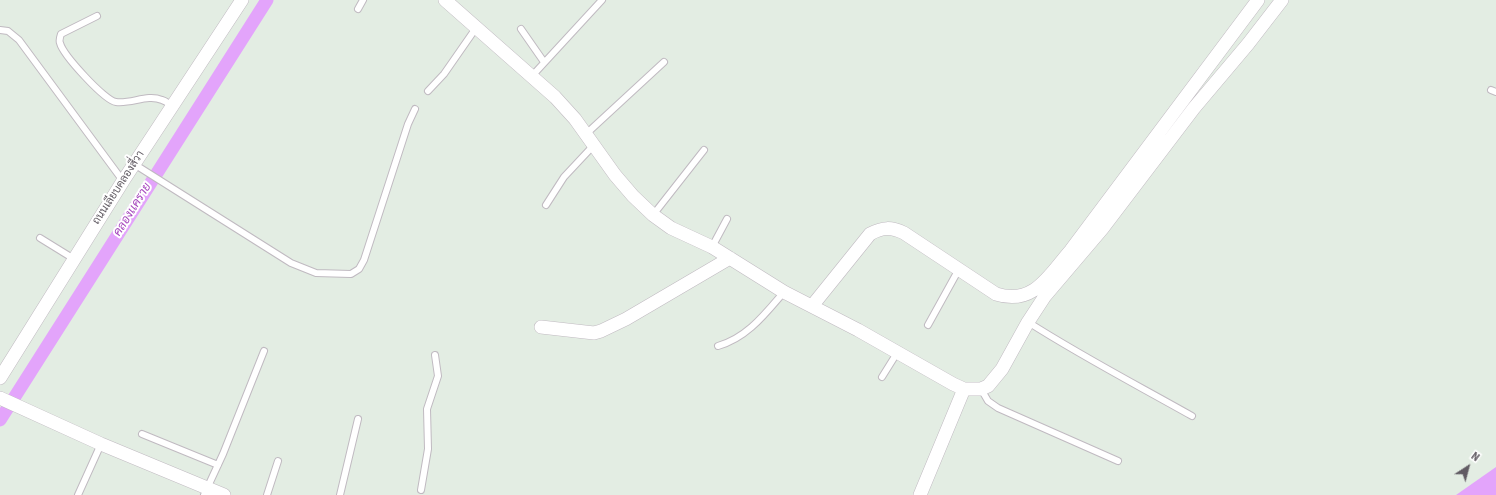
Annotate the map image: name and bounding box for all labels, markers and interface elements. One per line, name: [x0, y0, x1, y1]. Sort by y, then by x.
street label: ถนนเลียบคลองสี่วา: [90, 149, 148, 227]
water label: คลองเเคราย: [111, 181, 155, 239]
north arrow: [1448, 447, 1488, 487]
text: N: [1468, 449, 1483, 465]

